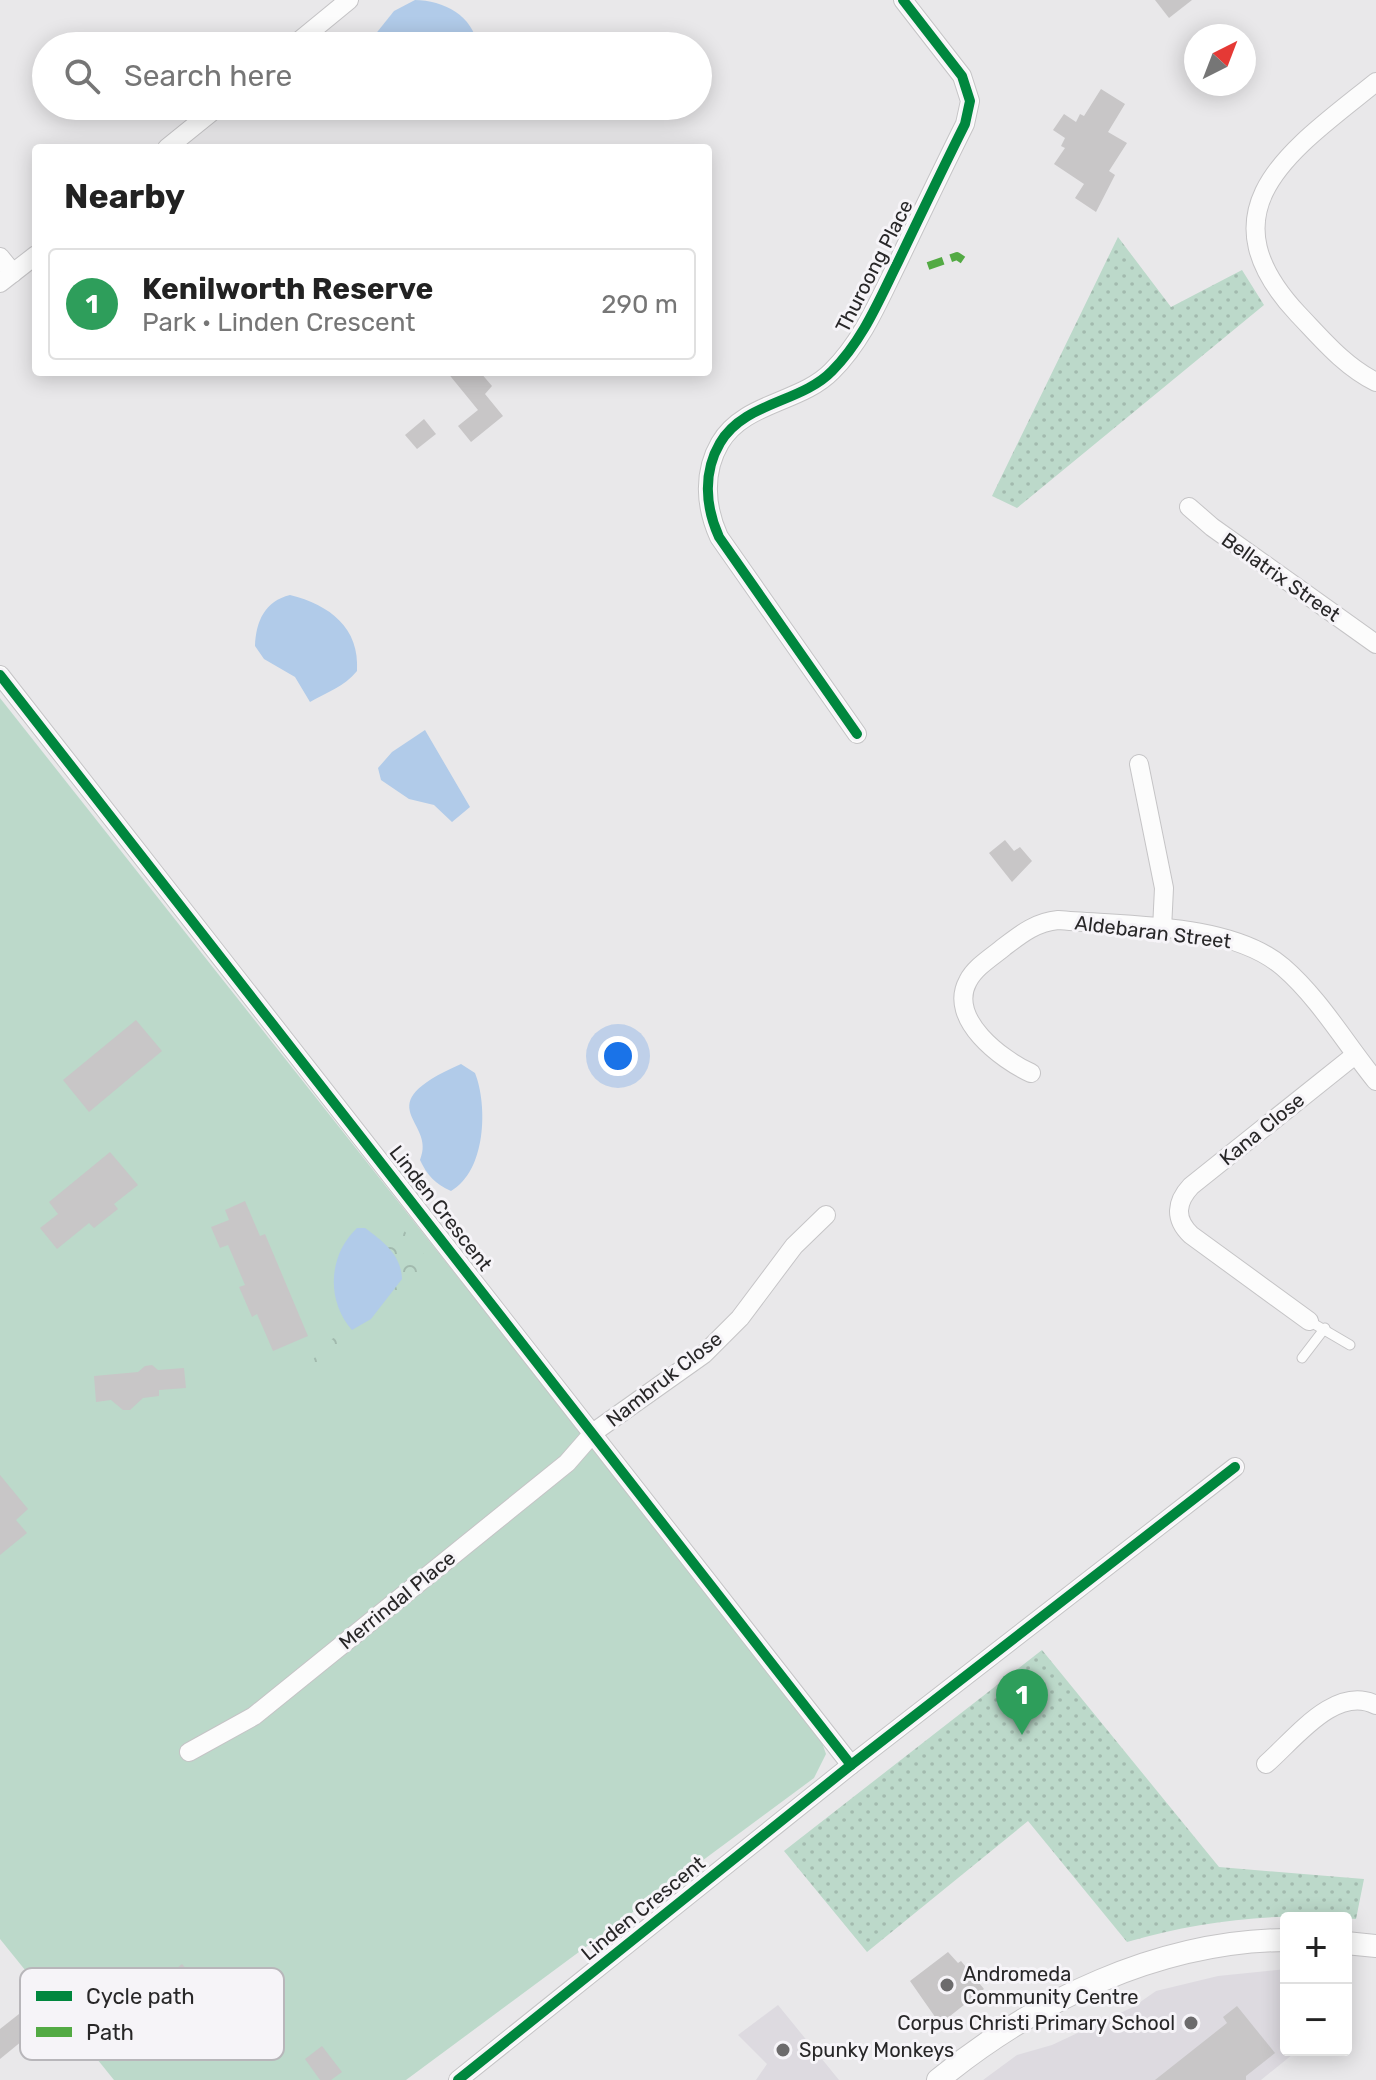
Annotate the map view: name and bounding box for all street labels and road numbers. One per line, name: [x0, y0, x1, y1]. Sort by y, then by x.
street label: Thuroong Place: [830, 196, 918, 336]
street label: Bellatrix Street: [1217, 527, 1345, 627]
street label: Aldebaran Street: [1073, 910, 1233, 954]
street label: Kana Close: [1215, 1088, 1309, 1170]
street label: Linden Crescent: [385, 1141, 498, 1276]
street label: Nambruk Close: [601, 1326, 727, 1432]
street label: Merrindal Place: [334, 1546, 460, 1654]
street label: Linden Crescent: [576, 1851, 710, 1965]

